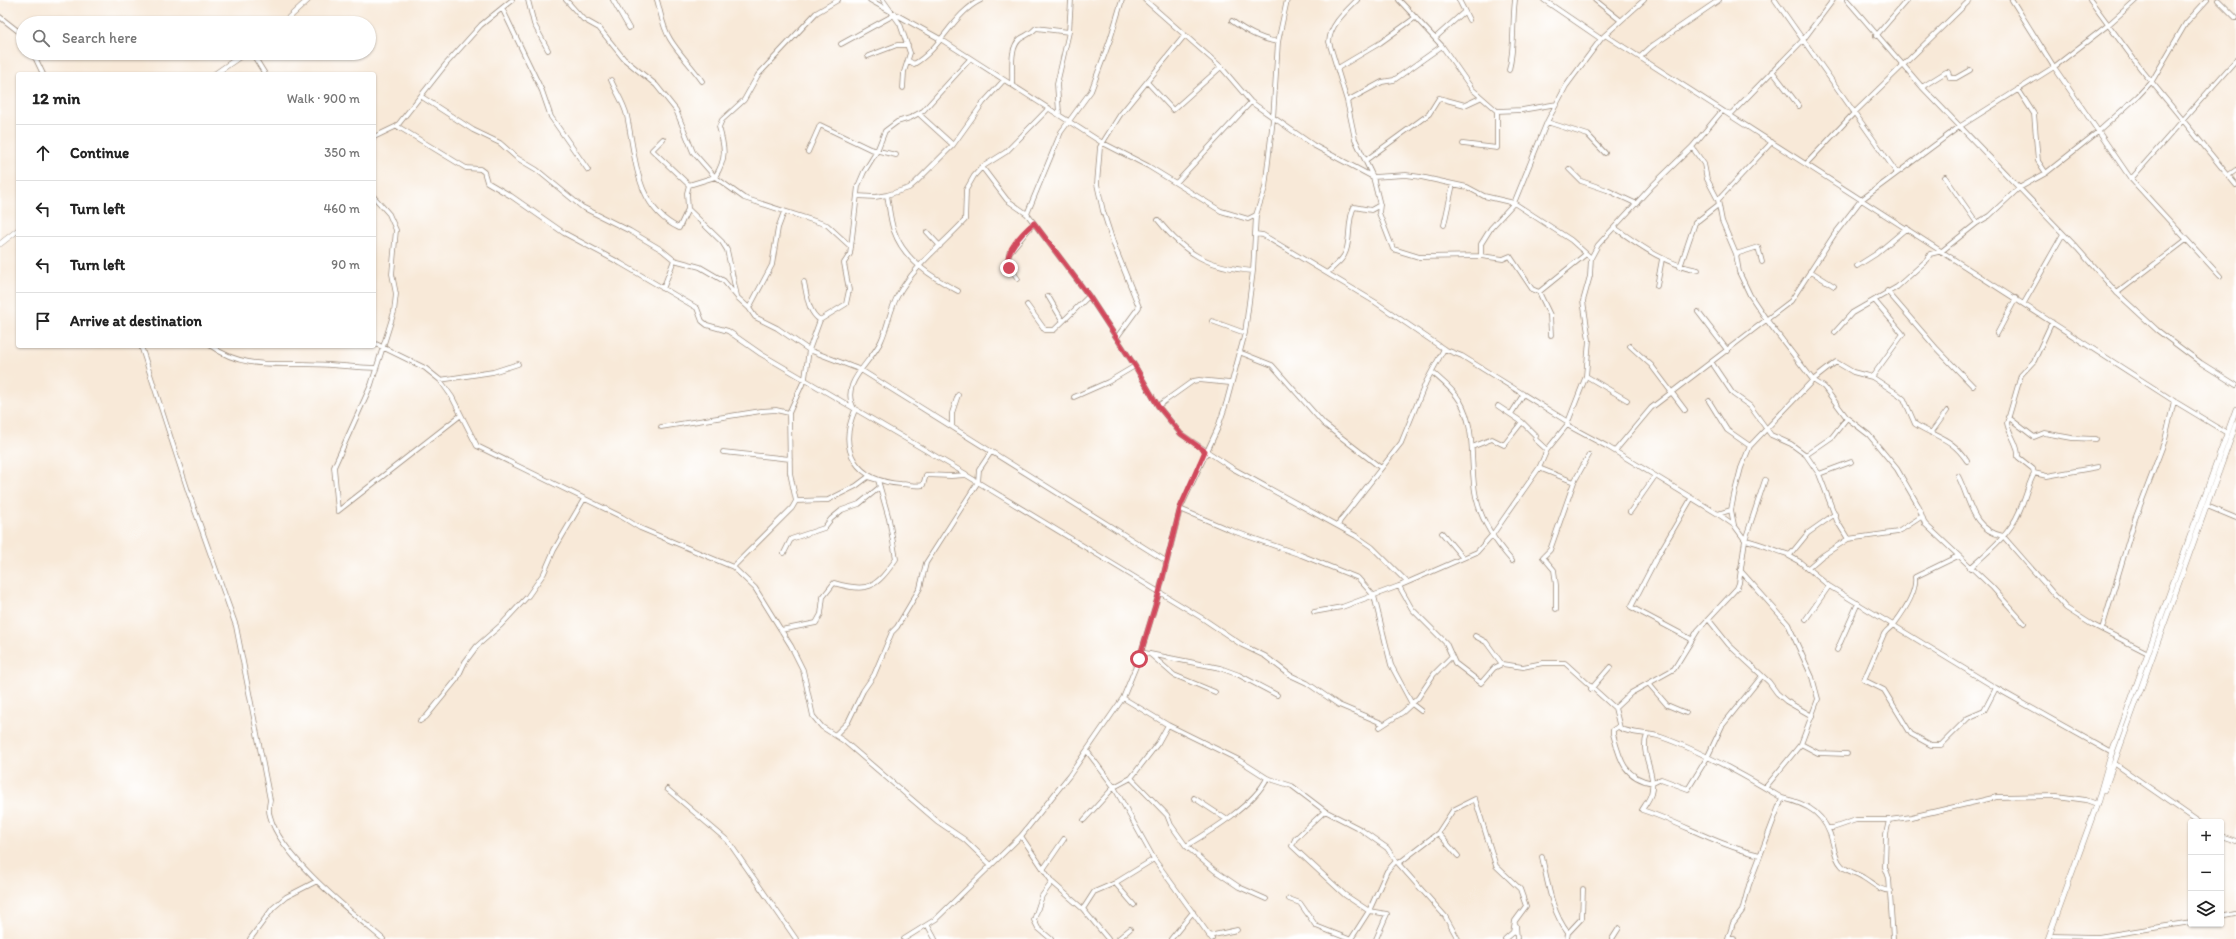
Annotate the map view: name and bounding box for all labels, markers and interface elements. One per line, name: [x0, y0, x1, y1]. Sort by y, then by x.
search box: [16, 16, 376, 60]
icon: search: [30, 27, 52, 49]
text: Search here: [62, 29, 137, 47]
text: 12 min: [32, 88, 80, 108]
text: Walk · 900 m: [287, 91, 360, 106]
icon: ahead: [32, 142, 54, 164]
text: Continue: [70, 144, 129, 162]
text: 350 m: [324, 145, 360, 160]
icon: left: [32, 198, 54, 220]
text: Turn left: [70, 200, 125, 218]
text: 460 m: [323, 201, 360, 216]
icon: left: [32, 254, 54, 276]
text: Turn left: [70, 256, 125, 274]
text: 90 m: [331, 257, 360, 272]
route end: [1000, 259, 1018, 277]
icon: arrive: [32, 310, 54, 332]
text: Arrive at destination: [70, 312, 202, 330]
route start: [1130, 650, 1148, 668]
map controls: [2188, 819, 2224, 927]
button: +: [2188, 819, 2224, 855]
button: −: [2188, 855, 2224, 891]
button: layers: [2188, 891, 2224, 927]

